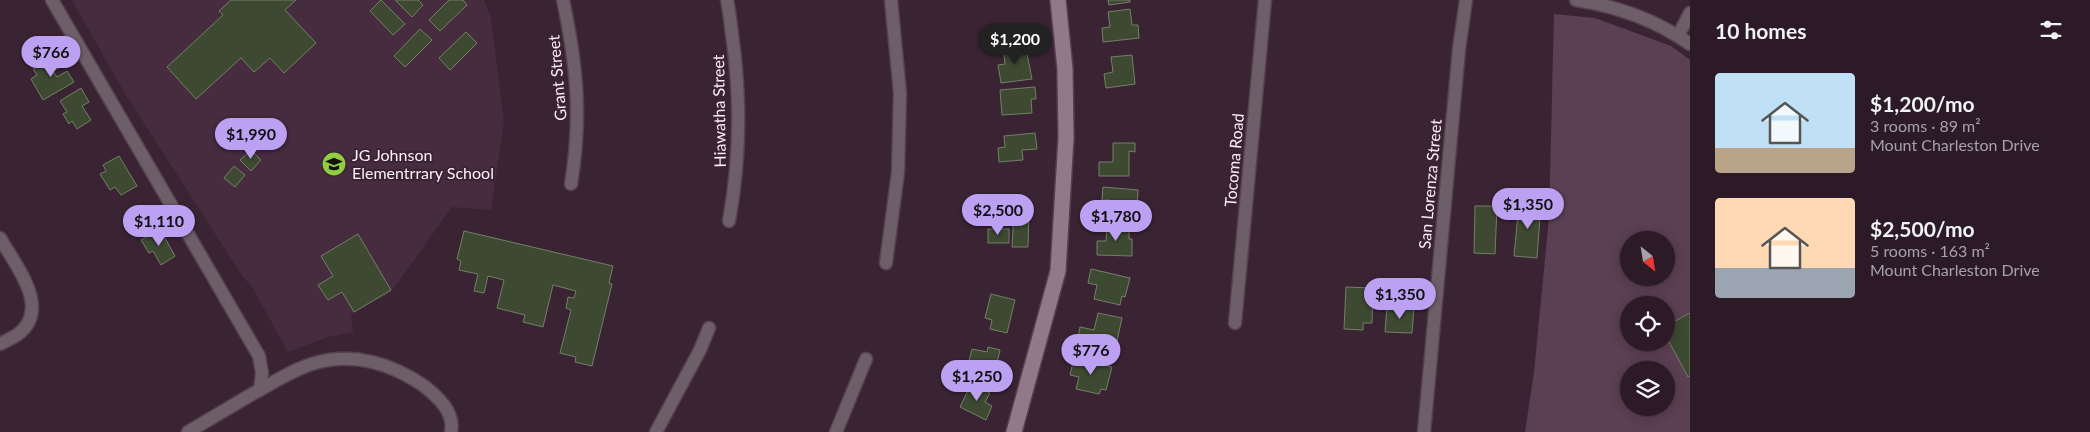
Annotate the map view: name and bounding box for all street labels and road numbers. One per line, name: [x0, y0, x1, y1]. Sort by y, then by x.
street label: Grant Street: [543, 34, 570, 122]
street label: Hiawatha Street: [708, 54, 729, 168]
street label: Tocoma Road: [1220, 112, 1247, 208]
street label: San Lorenza Street: [1414, 118, 1445, 250]

